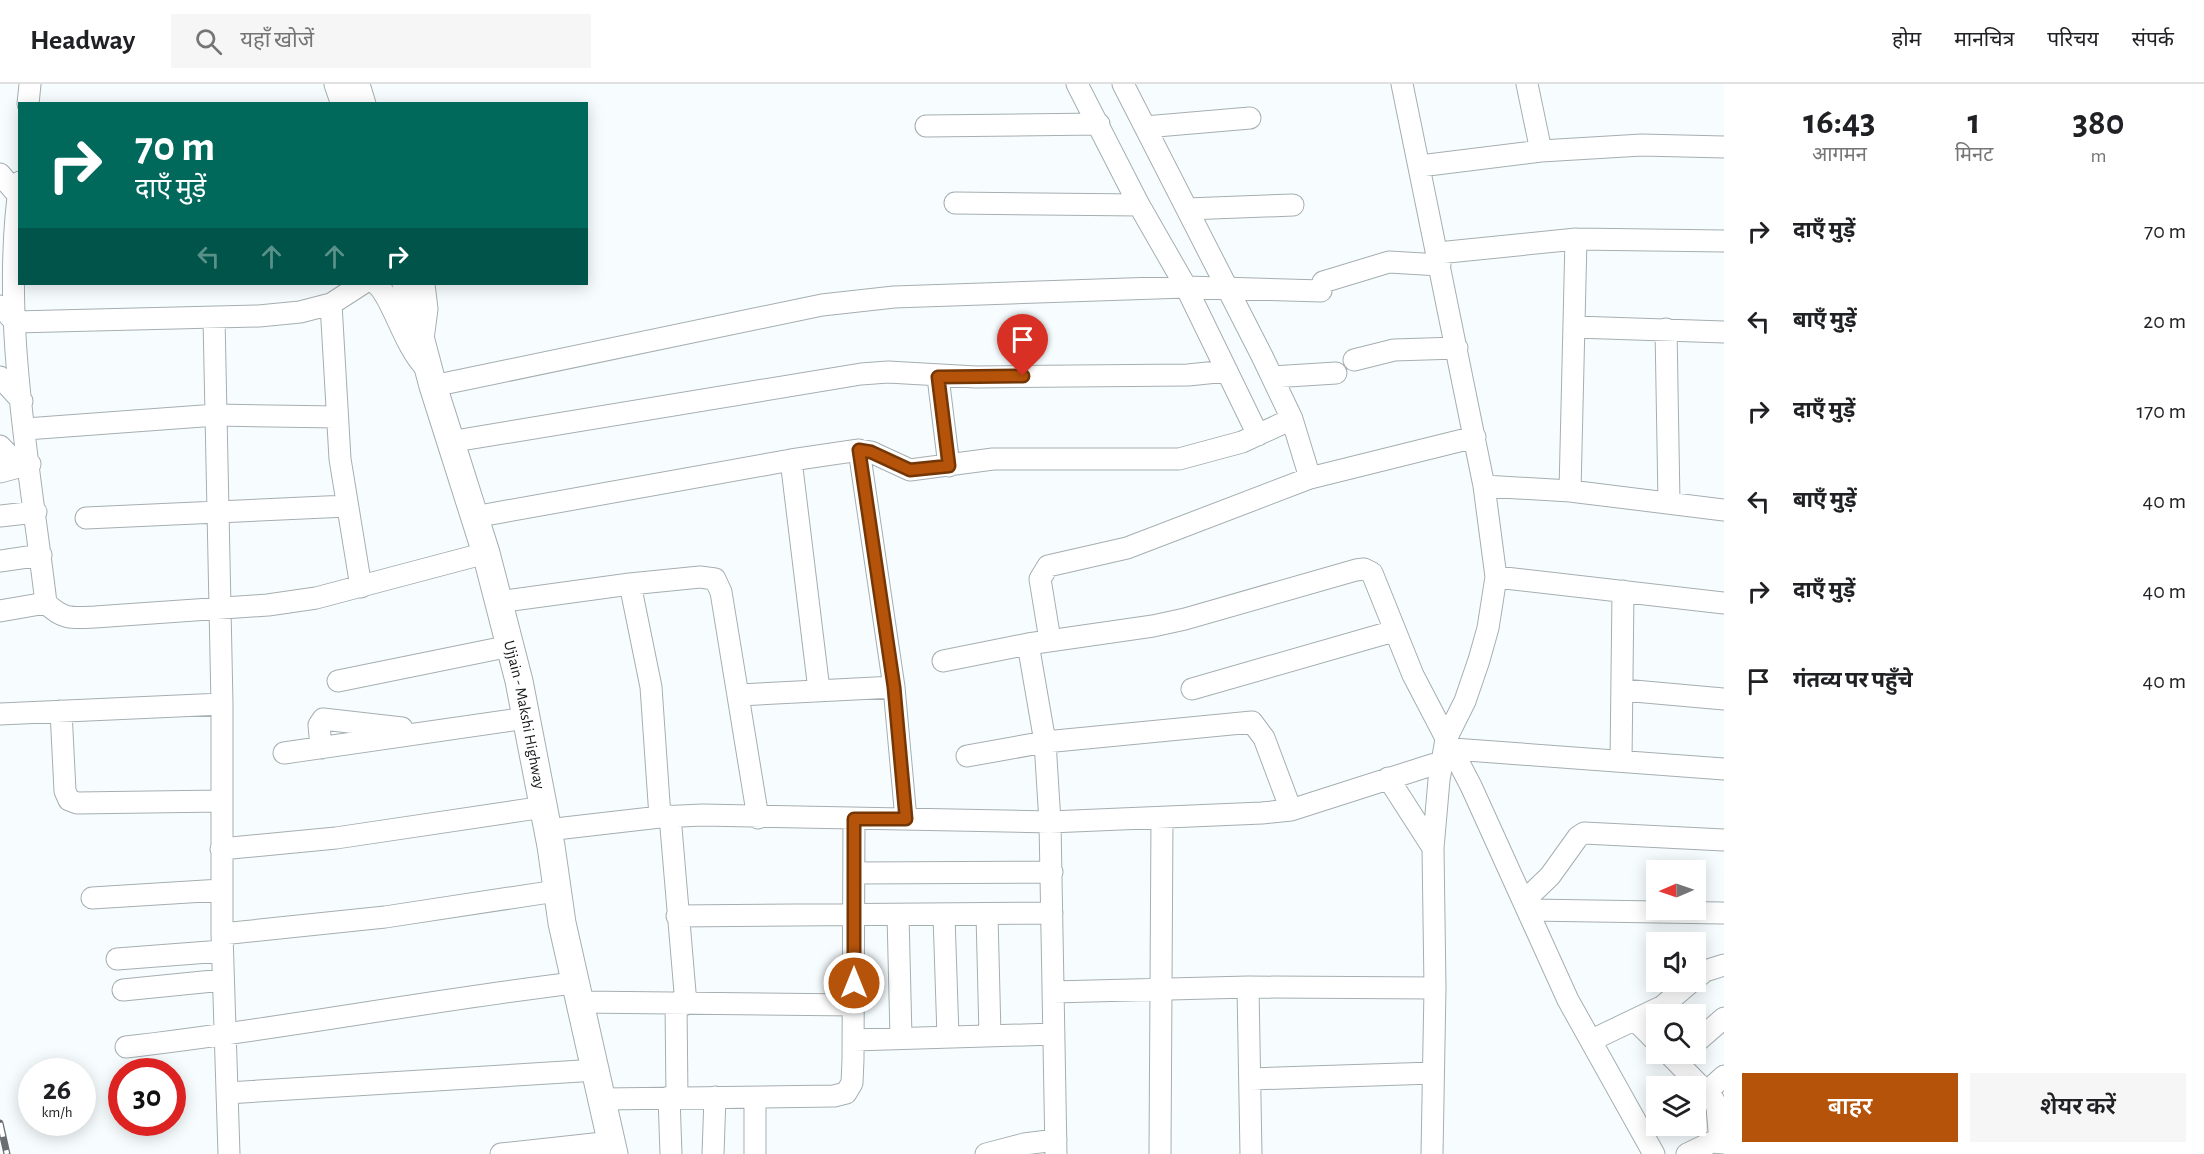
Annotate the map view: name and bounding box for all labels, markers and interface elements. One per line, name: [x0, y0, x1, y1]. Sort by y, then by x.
search box: [171, 14, 591, 68]
icon: search: [192, 25, 225, 58]
text: Headway: [30, 27, 135, 55]
text: यहाँ खोजें: [240, 29, 314, 51]
text: होम: [1892, 29, 1921, 50]
text: मानचित्र: [1954, 29, 2014, 50]
text: परिचय: [2047, 29, 2099, 50]
text: संपर्क: [2132, 29, 2174, 50]
text: 16:43: [1803, 104, 1876, 140]
text: 1: [1968, 104, 1981, 140]
text: 380: [2073, 105, 2125, 141]
icon: right: [36, 126, 114, 204]
text: 70 m: [135, 126, 215, 168]
text: आगमन: [1812, 145, 1867, 165]
text: मिनट: [1955, 145, 1993, 165]
text: m: [2091, 146, 2107, 166]
text: दाएँ मुड़ें: [135, 175, 206, 202]
icon: right: [1742, 215, 1775, 248]
text: दाएँ मुड़ें: [1793, 219, 1855, 241]
text: 70 m: [2144, 220, 2186, 242]
icon: left: [192, 240, 225, 273]
icon: ahead: [255, 240, 288, 273]
icon: ahead: [318, 240, 351, 273]
icon: right: [381, 240, 414, 273]
icon: left: [1742, 305, 1775, 338]
text: बाएँ मुड़ें: [1793, 309, 1857, 331]
text: 20 m: [2143, 310, 2186, 332]
pin: [997, 314, 1048, 376]
icon: arrive: [1006, 323, 1039, 356]
icon: right: [1742, 395, 1775, 428]
text: दाएँ मुड़ें: [1793, 399, 1855, 421]
text: 170 m: [2136, 400, 2186, 422]
icon: left: [1742, 485, 1775, 518]
text: बाएँ मुड़ें: [1793, 489, 1857, 511]
text: 40 m: [2143, 490, 2186, 512]
icon: right: [1742, 575, 1775, 608]
text: दाएँ मुड़ें: [1793, 579, 1855, 601]
text: 40 m: [2143, 580, 2186, 602]
street label: Ujjain - Makshi Highway: [501, 639, 548, 791]
icon: arrive: [1742, 665, 1775, 698]
text: गंतव्य पर पहुँचे: [1793, 669, 1913, 691]
text: 40 m: [2143, 670, 2186, 692]
north arrow: [1646, 860, 1706, 920]
map controls: [1646, 860, 1706, 1136]
button: sound: [1646, 932, 1706, 992]
position arrow: [822, 951, 886, 1015]
button: search: [1646, 1004, 1706, 1064]
speed limit sign: 30: [108, 1058, 186, 1136]
button: बाहर: [1742, 1073, 1958, 1142]
button: शेयर करें: [1970, 1073, 2186, 1142]
text: 26: [43, 1075, 71, 1105]
button: layers: [1646, 1076, 1706, 1136]
text: km/h: [42, 1105, 72, 1120]

